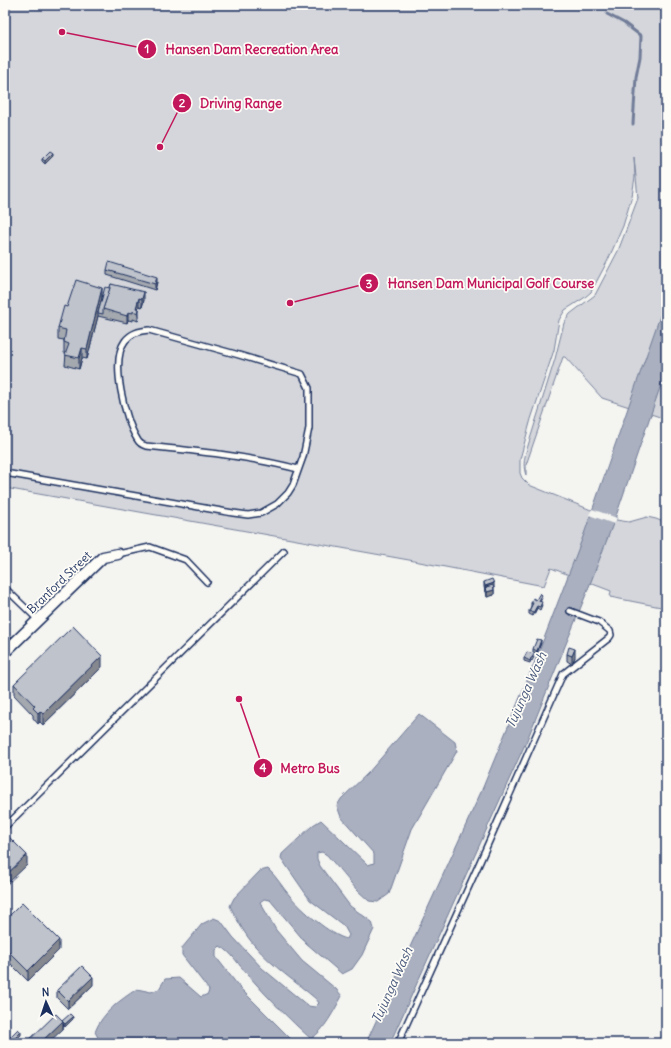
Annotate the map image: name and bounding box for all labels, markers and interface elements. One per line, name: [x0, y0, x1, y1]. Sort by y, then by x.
callout: Hansen Dam Recreation Area: [137, 37, 346, 62]
text: 1: [145, 41, 149, 56]
text: Hansen Dam Recreation Area: [166, 41, 339, 58]
callout: Driving Range: [172, 90, 290, 115]
text: 2: [179, 95, 186, 110]
text: Driving Range: [200, 95, 282, 112]
callout: Hansen Dam Municipal Golf Course: [359, 271, 602, 296]
text: Hansen Dam Municipal Golf Course: [388, 275, 594, 292]
text: 3: [366, 276, 373, 291]
street label: Branford Street: [24, 548, 94, 616]
water label: Tujunga Wash: [502, 649, 551, 731]
callout: Metro Bus: [253, 756, 348, 781]
text: 4: [260, 760, 267, 775]
text: Metro Bus: [280, 760, 340, 777]
water label: Tujunga Wash: [368, 944, 417, 1026]
north arrow: [26, 982, 66, 1022]
text: N: [41, 985, 50, 999]

